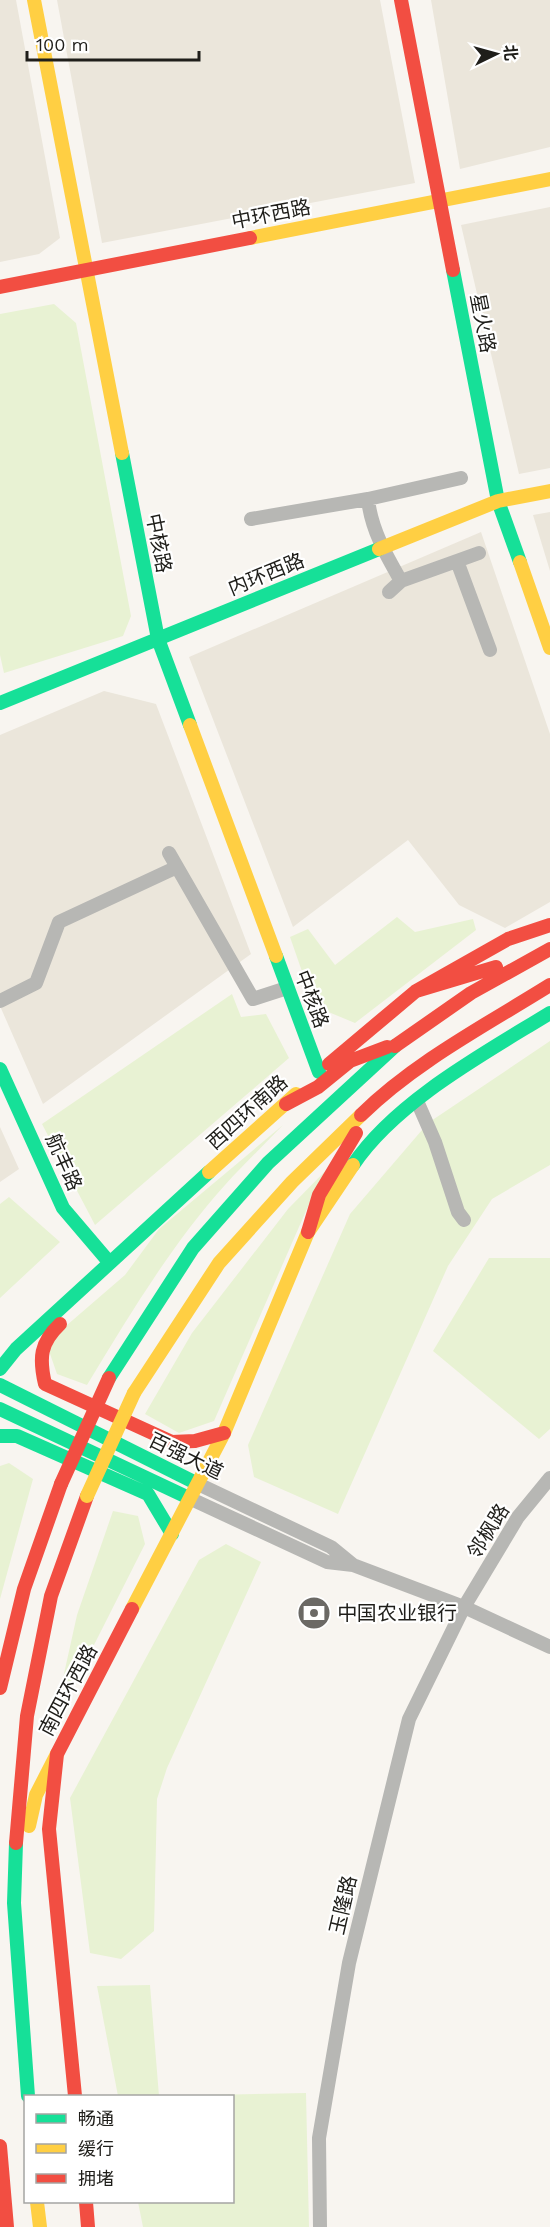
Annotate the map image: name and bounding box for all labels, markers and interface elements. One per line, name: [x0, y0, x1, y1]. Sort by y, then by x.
scale bar: [27, 24, 200, 62]
north arrow: [466, 24, 526, 84]
text: 100 m: [36, 34, 89, 55]
text: 北: [500, 44, 521, 62]
street label: 中环西路: [229, 195, 313, 233]
street label: 星火路: [465, 291, 501, 355]
street label: 中核路: [141, 511, 177, 575]
street label: 内环西路: [224, 548, 308, 600]
street label: 中核路: [290, 967, 334, 1031]
street label: 西四环南路: [202, 1070, 292, 1154]
street label: 航丰路: [41, 1130, 87, 1194]
street label: 百强大道: [145, 1428, 227, 1484]
street label: 邻枫路: [462, 1499, 514, 1563]
bank icon: 中国农业银行: [296, 1595, 332, 1631]
place label: 中国农业银行: [337, 1601, 457, 1625]
street label: 南四环西路: [34, 1640, 102, 1740]
street label: 玉隆路: [325, 1873, 361, 1937]
legend: [24, 2095, 234, 2203]
text: 畅通: [78, 2108, 114, 2129]
text: 缓行: [78, 2138, 114, 2159]
text: 拥堵: [78, 2168, 114, 2189]

